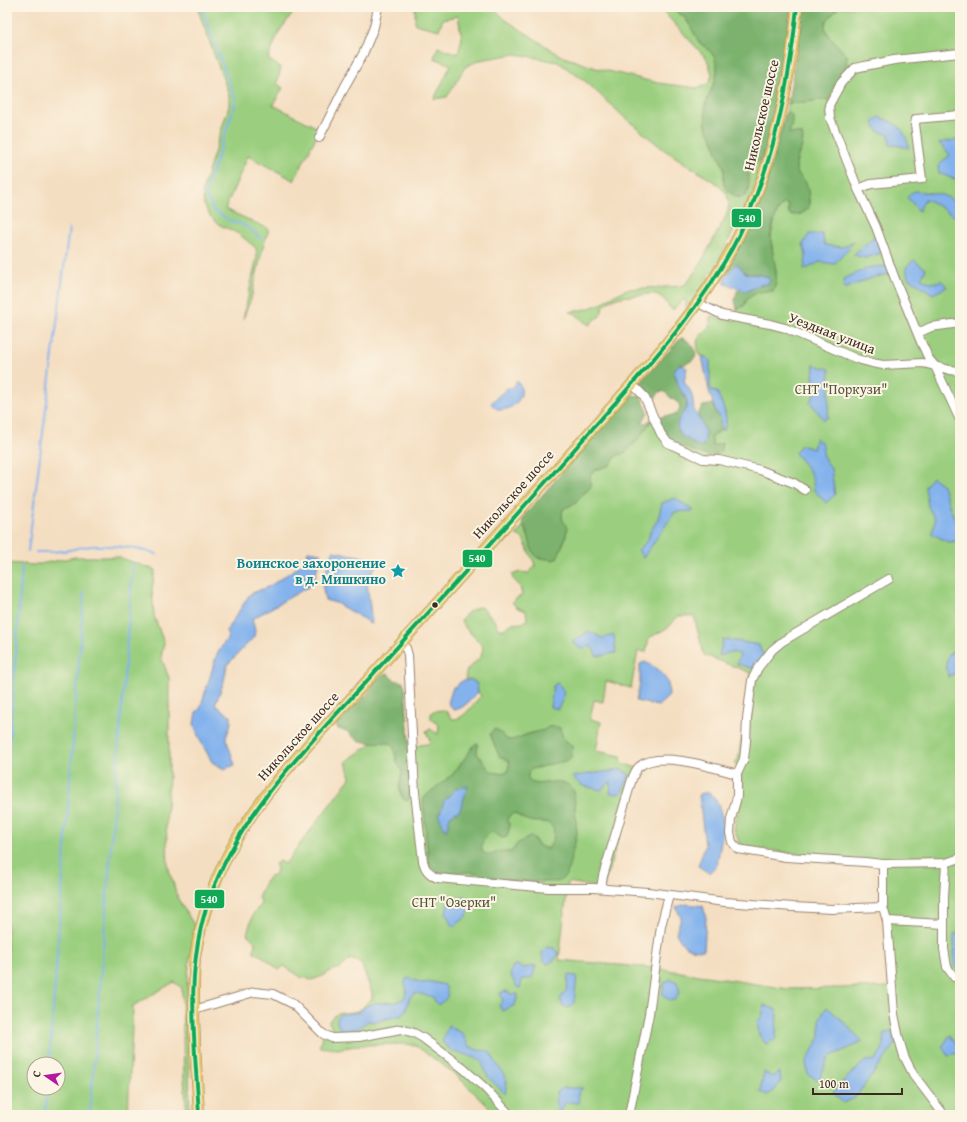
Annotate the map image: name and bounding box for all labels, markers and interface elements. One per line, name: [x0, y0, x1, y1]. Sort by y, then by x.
street label: Никольское шоссе: [738, 57, 784, 173]
line badge: 540: [731, 208, 762, 228]
text: 540: [738, 210, 756, 226]
street label: Уездная улица: [786, 307, 879, 359]
park label: СНТ "Поркузи": [795, 379, 887, 399]
street label: Никольское шоссе: [468, 445, 559, 543]
line badge: 540: [462, 549, 493, 568]
text: 540: [468, 550, 486, 566]
place label: Воинское захоронение в д. Мишкино: [237, 553, 387, 589]
place icon: Воинское захоронение в д. Мишкино: [389, 562, 407, 580]
unlabelled marker: [430, 600, 440, 610]
street label: Никольское шоссе: [253, 687, 344, 785]
line badge: 540: [194, 889, 225, 909]
text: 540: [200, 891, 218, 907]
park label: СНТ "Озерки": [412, 892, 496, 912]
north arrow: [26, 1056, 66, 1096]
text: С: [28, 1069, 45, 1079]
scale bar: [813, 1070, 902, 1096]
text: 100 m: [819, 1075, 849, 1092]

